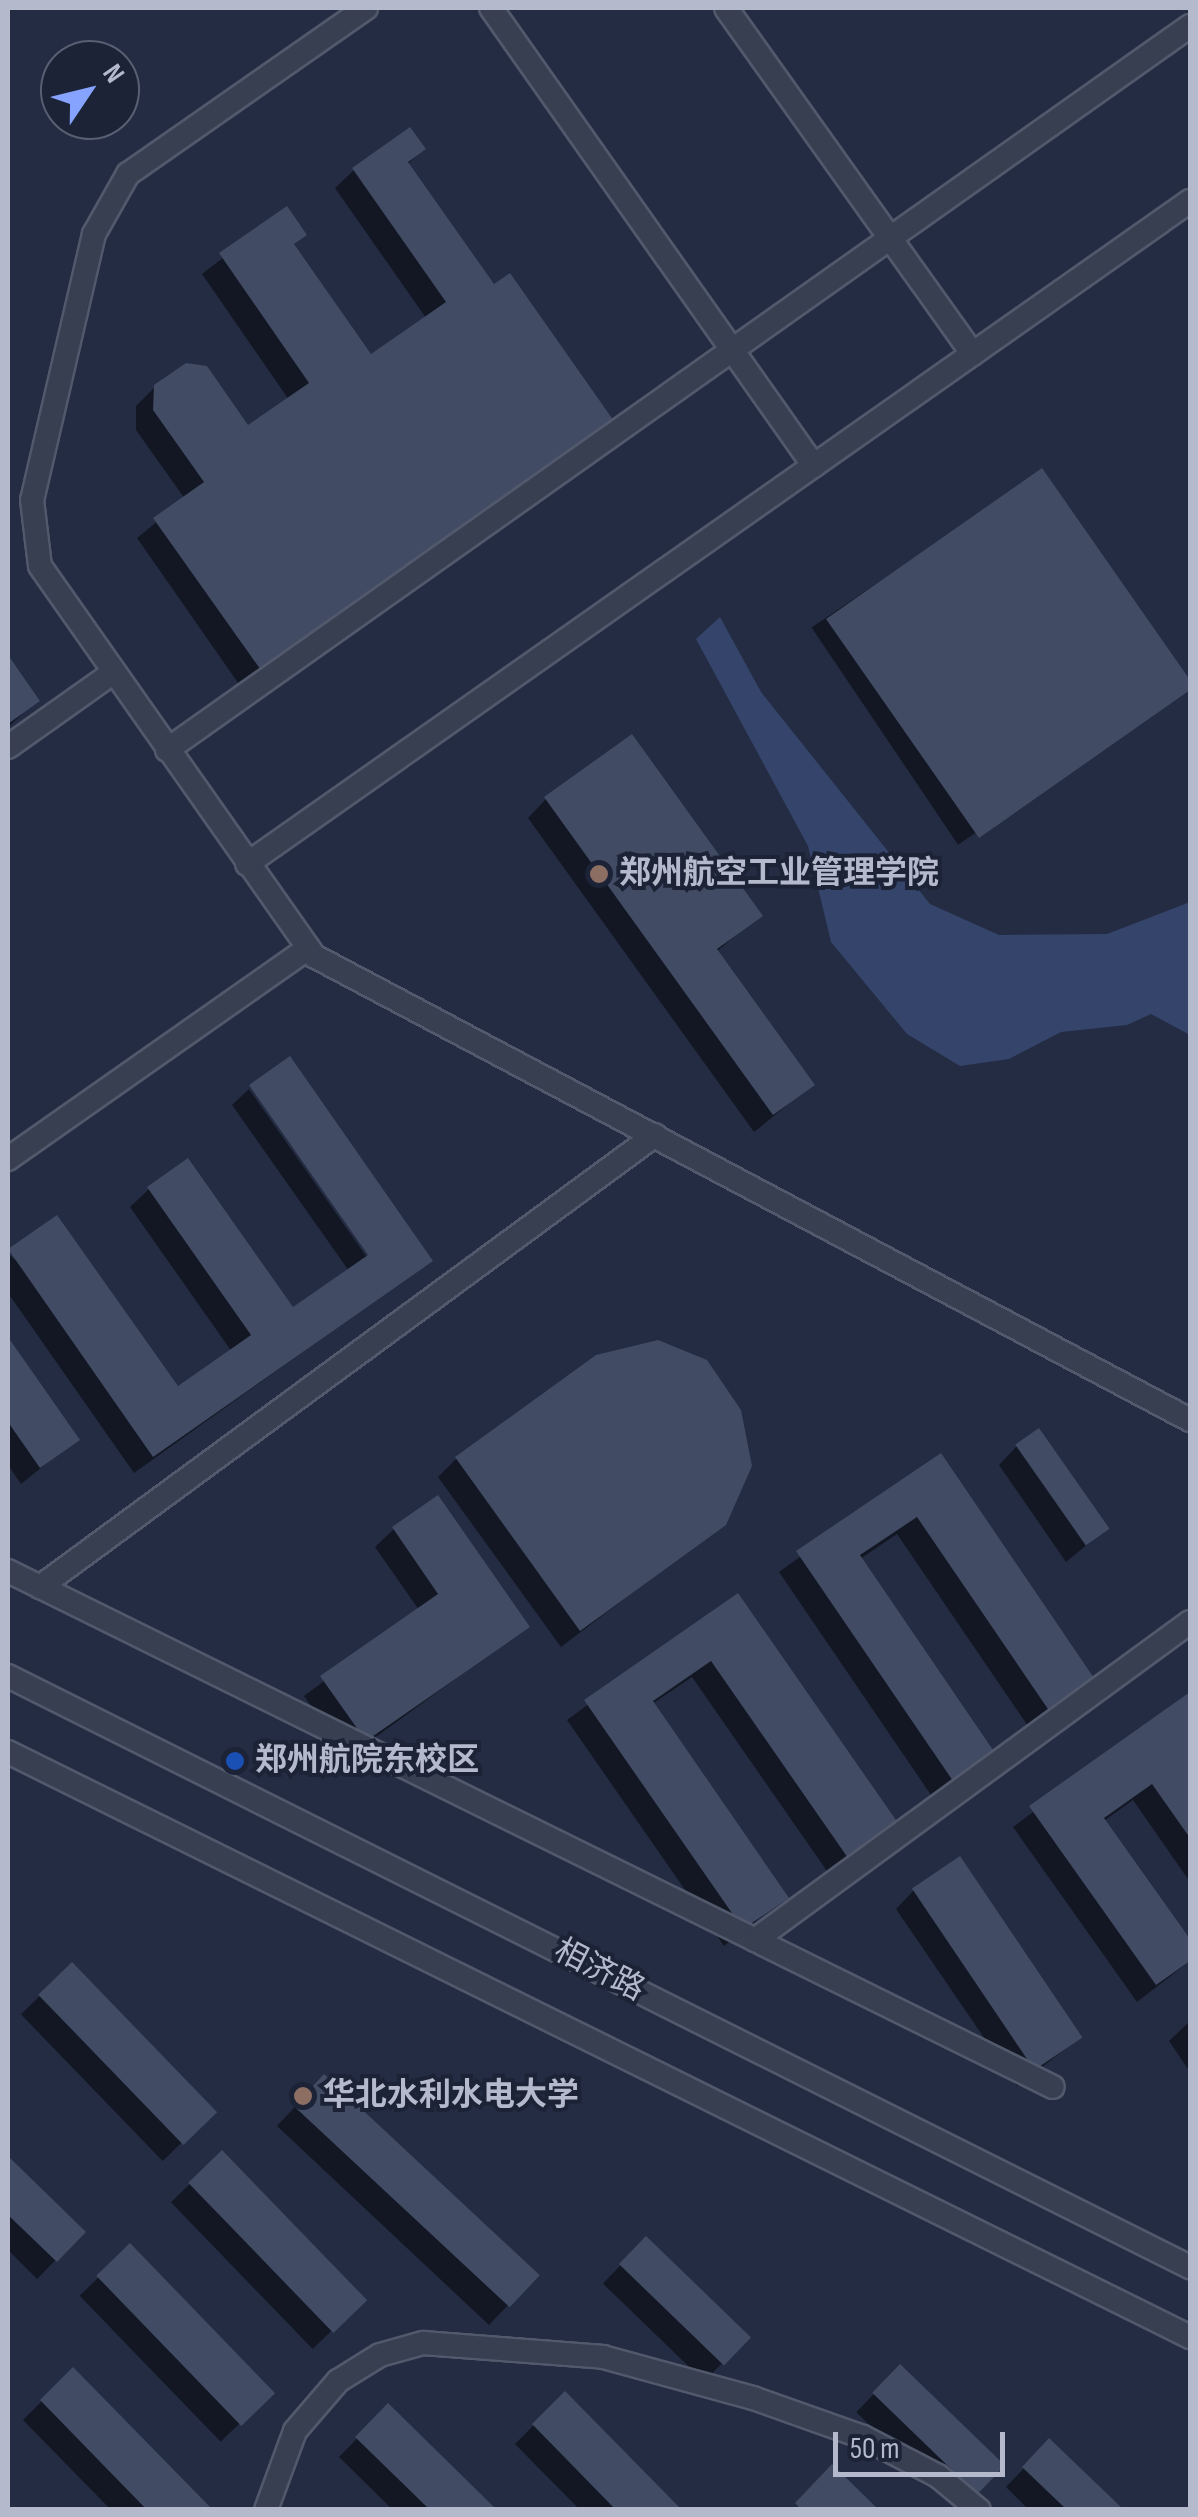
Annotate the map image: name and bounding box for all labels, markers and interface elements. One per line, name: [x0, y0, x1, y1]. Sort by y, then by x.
north arrow: [40, 40, 140, 140]
text: N: [96, 58, 131, 89]
place label: 郑州航空工业管理学院: [619, 855, 939, 893]
marker: 郑州航空工业管理学院: [588, 863, 610, 885]
place label: 郑州航院东校区: [255, 1742, 479, 1780]
marker: 郑州航院东校区: [224, 1750, 246, 1772]
street label: 相济路: [548, 1932, 650, 2010]
place label: 华北水利水电大学: [323, 2077, 579, 2115]
marker: 华北水利水电大学: [292, 2085, 314, 2107]
scale bar: [838, 2412, 1010, 2474]
text: 50 m: [850, 2431, 899, 2467]

